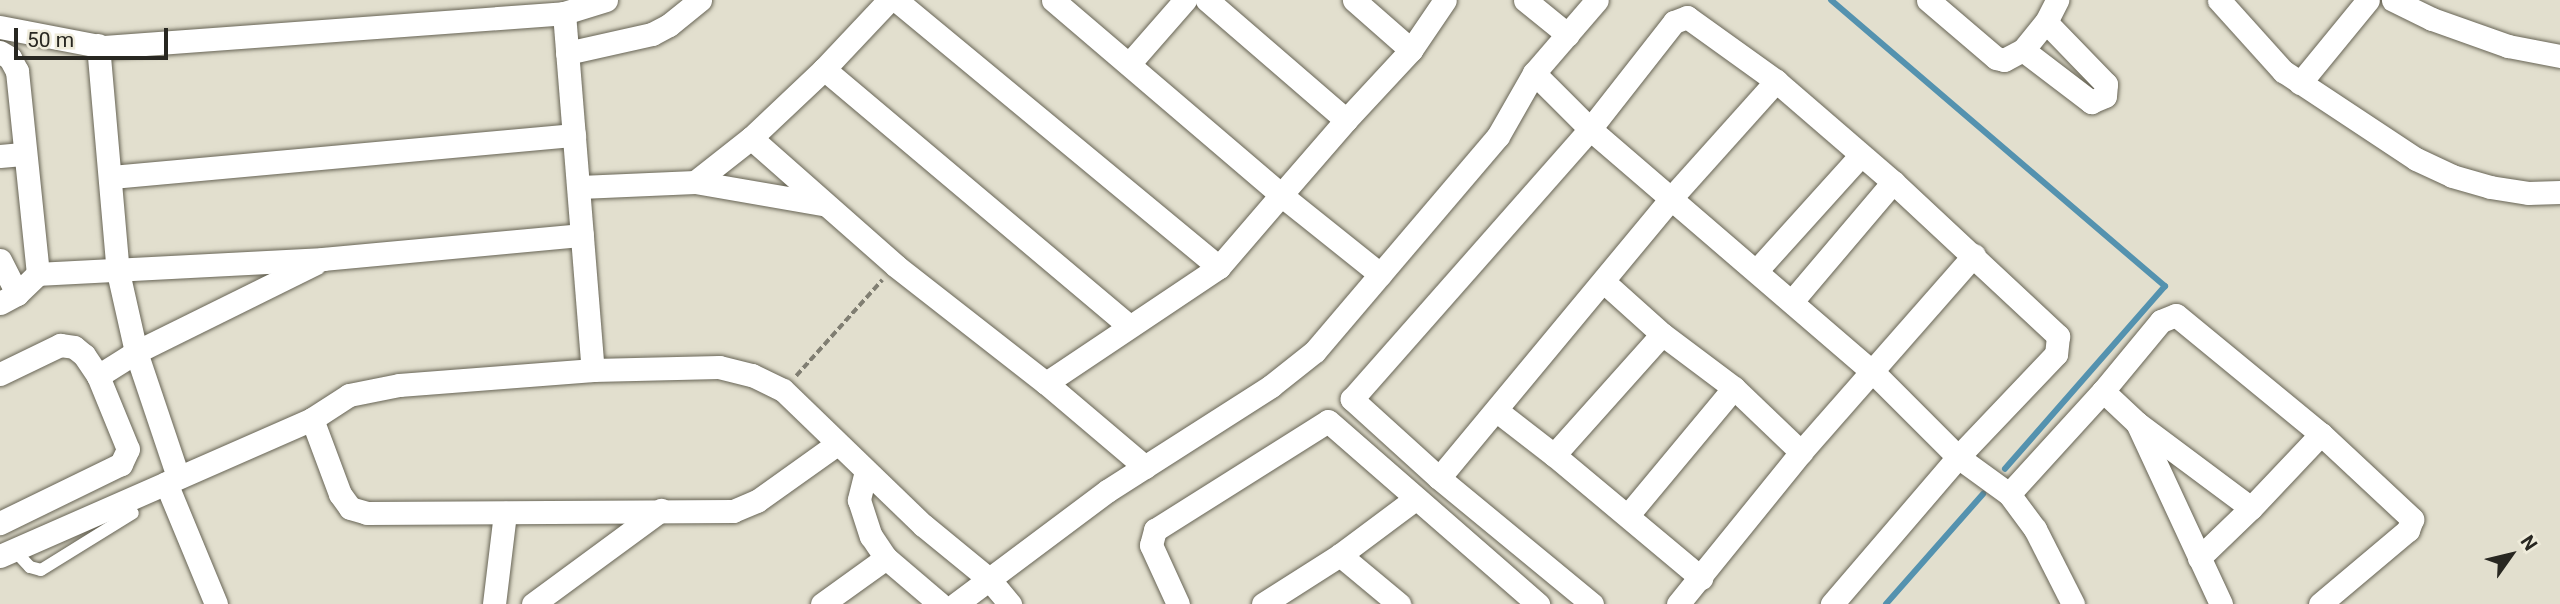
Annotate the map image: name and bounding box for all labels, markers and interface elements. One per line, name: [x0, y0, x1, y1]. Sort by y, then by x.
scale bar: [18, 14, 172, 58]
text: 50 m: [27, 28, 74, 52]
north arrow: [2476, 520, 2546, 590]
text: N: [2516, 531, 2542, 555]

